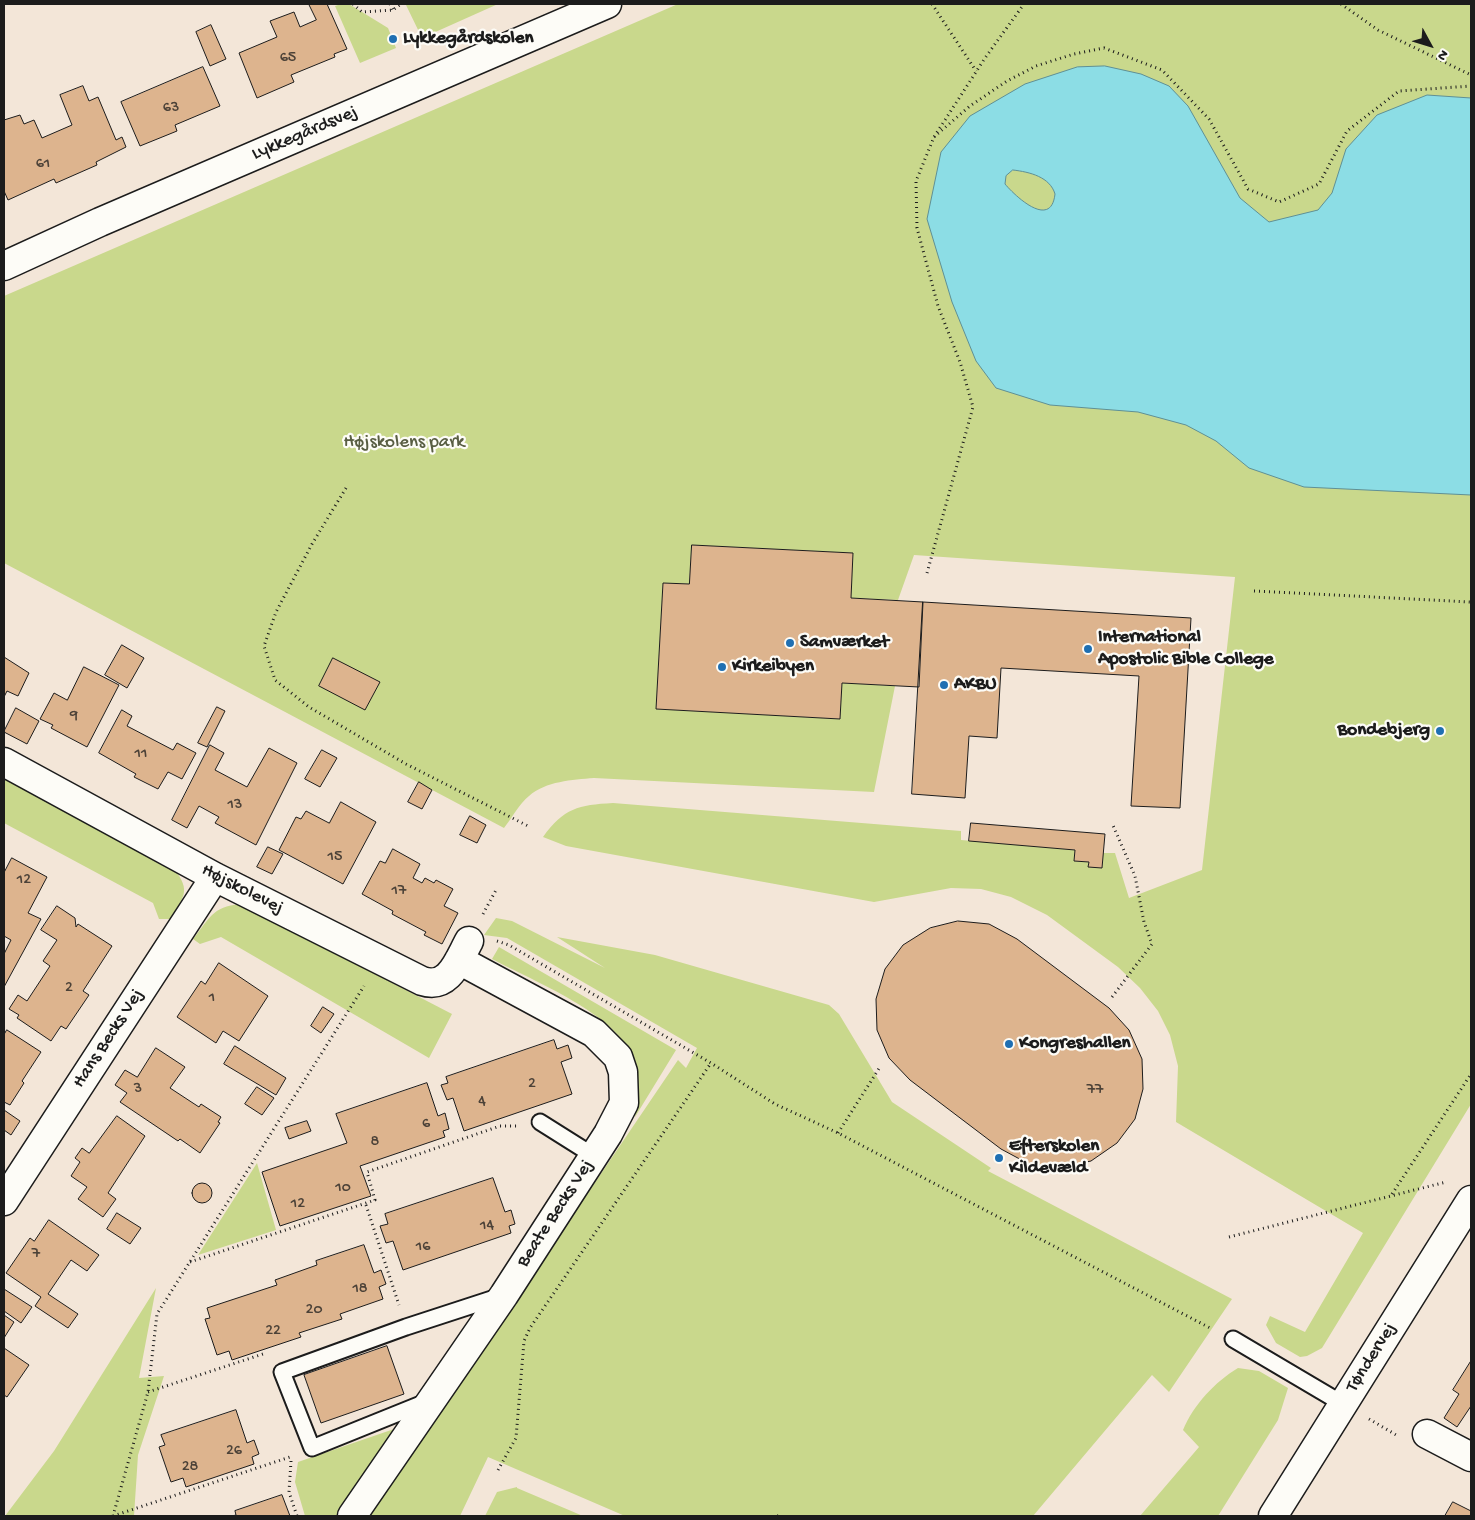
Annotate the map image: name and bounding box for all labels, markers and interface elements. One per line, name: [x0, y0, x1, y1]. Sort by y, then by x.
north arrow: [1405, 20, 1455, 70]
place label: Lykkegårdskolen: [403, 28, 534, 50]
marker: Lykkegårdskolen: [387, 33, 399, 45]
text: N: [1433, 46, 1452, 64]
house number: 65: [280, 49, 296, 69]
house number: 63: [163, 99, 179, 119]
street label: Lykkegårdsvej: [249, 101, 361, 167]
house number: 61: [36, 155, 50, 175]
park label: Højskolens park: [343, 432, 465, 454]
place label: International Apostolic Bible College: [1098, 627, 1274, 671]
place label: Samværket: [800, 632, 889, 654]
marker: Samværket: [784, 637, 796, 649]
marker: International Apostolic Bible College: [1082, 643, 1094, 655]
place label: Kirkeibyen: [732, 656, 814, 678]
marker: Kirkeibyen: [716, 661, 728, 673]
place label: AKBU: [954, 674, 996, 696]
marker: AKBU: [938, 679, 950, 691]
house number: 9: [70, 707, 78, 727]
place label: Bondebjerg: [1338, 720, 1430, 742]
marker: Bondebjerg: [1434, 725, 1446, 737]
house number: 11: [135, 745, 147, 765]
house number: 13: [228, 796, 242, 816]
house number: 15: [328, 848, 342, 868]
street label: Højskolevej: [197, 860, 287, 920]
house number: 12: [17, 871, 31, 891]
house number: 17: [392, 882, 406, 902]
house number: 2: [65, 979, 73, 999]
street label: Hans Becks Vej: [68, 985, 150, 1093]
house number: 1: [209, 989, 215, 1009]
place label: Kongreshallen: [1019, 1033, 1131, 1055]
marker: Kongreshallen: [1003, 1038, 1015, 1050]
house number: 2: [528, 1075, 536, 1095]
house number: 3: [134, 1080, 142, 1100]
house number: 77: [1087, 1081, 1103, 1101]
house number: 4: [478, 1093, 486, 1113]
house number: 6: [422, 1115, 430, 1135]
house number: 8: [371, 1133, 379, 1153]
place label: Efterskolen Kildevæld: [1009, 1136, 1099, 1180]
marker: Efterskolen Kildevæld: [993, 1152, 1005, 1164]
street label: Beate Becks Vej: [513, 1156, 599, 1272]
house number: 10: [335, 1179, 351, 1199]
house number: 12: [291, 1195, 305, 1215]
house number: 14: [480, 1217, 494, 1237]
house number: 16: [416, 1238, 430, 1258]
house number: 7: [32, 1245, 40, 1265]
house number: 18: [352, 1280, 368, 1300]
house number: 20: [306, 1301, 322, 1321]
street label: Tøndervej: [1342, 1319, 1402, 1397]
house number: 22: [265, 1322, 281, 1342]
house number: 26: [226, 1442, 242, 1462]
house number: 28: [182, 1458, 198, 1478]

